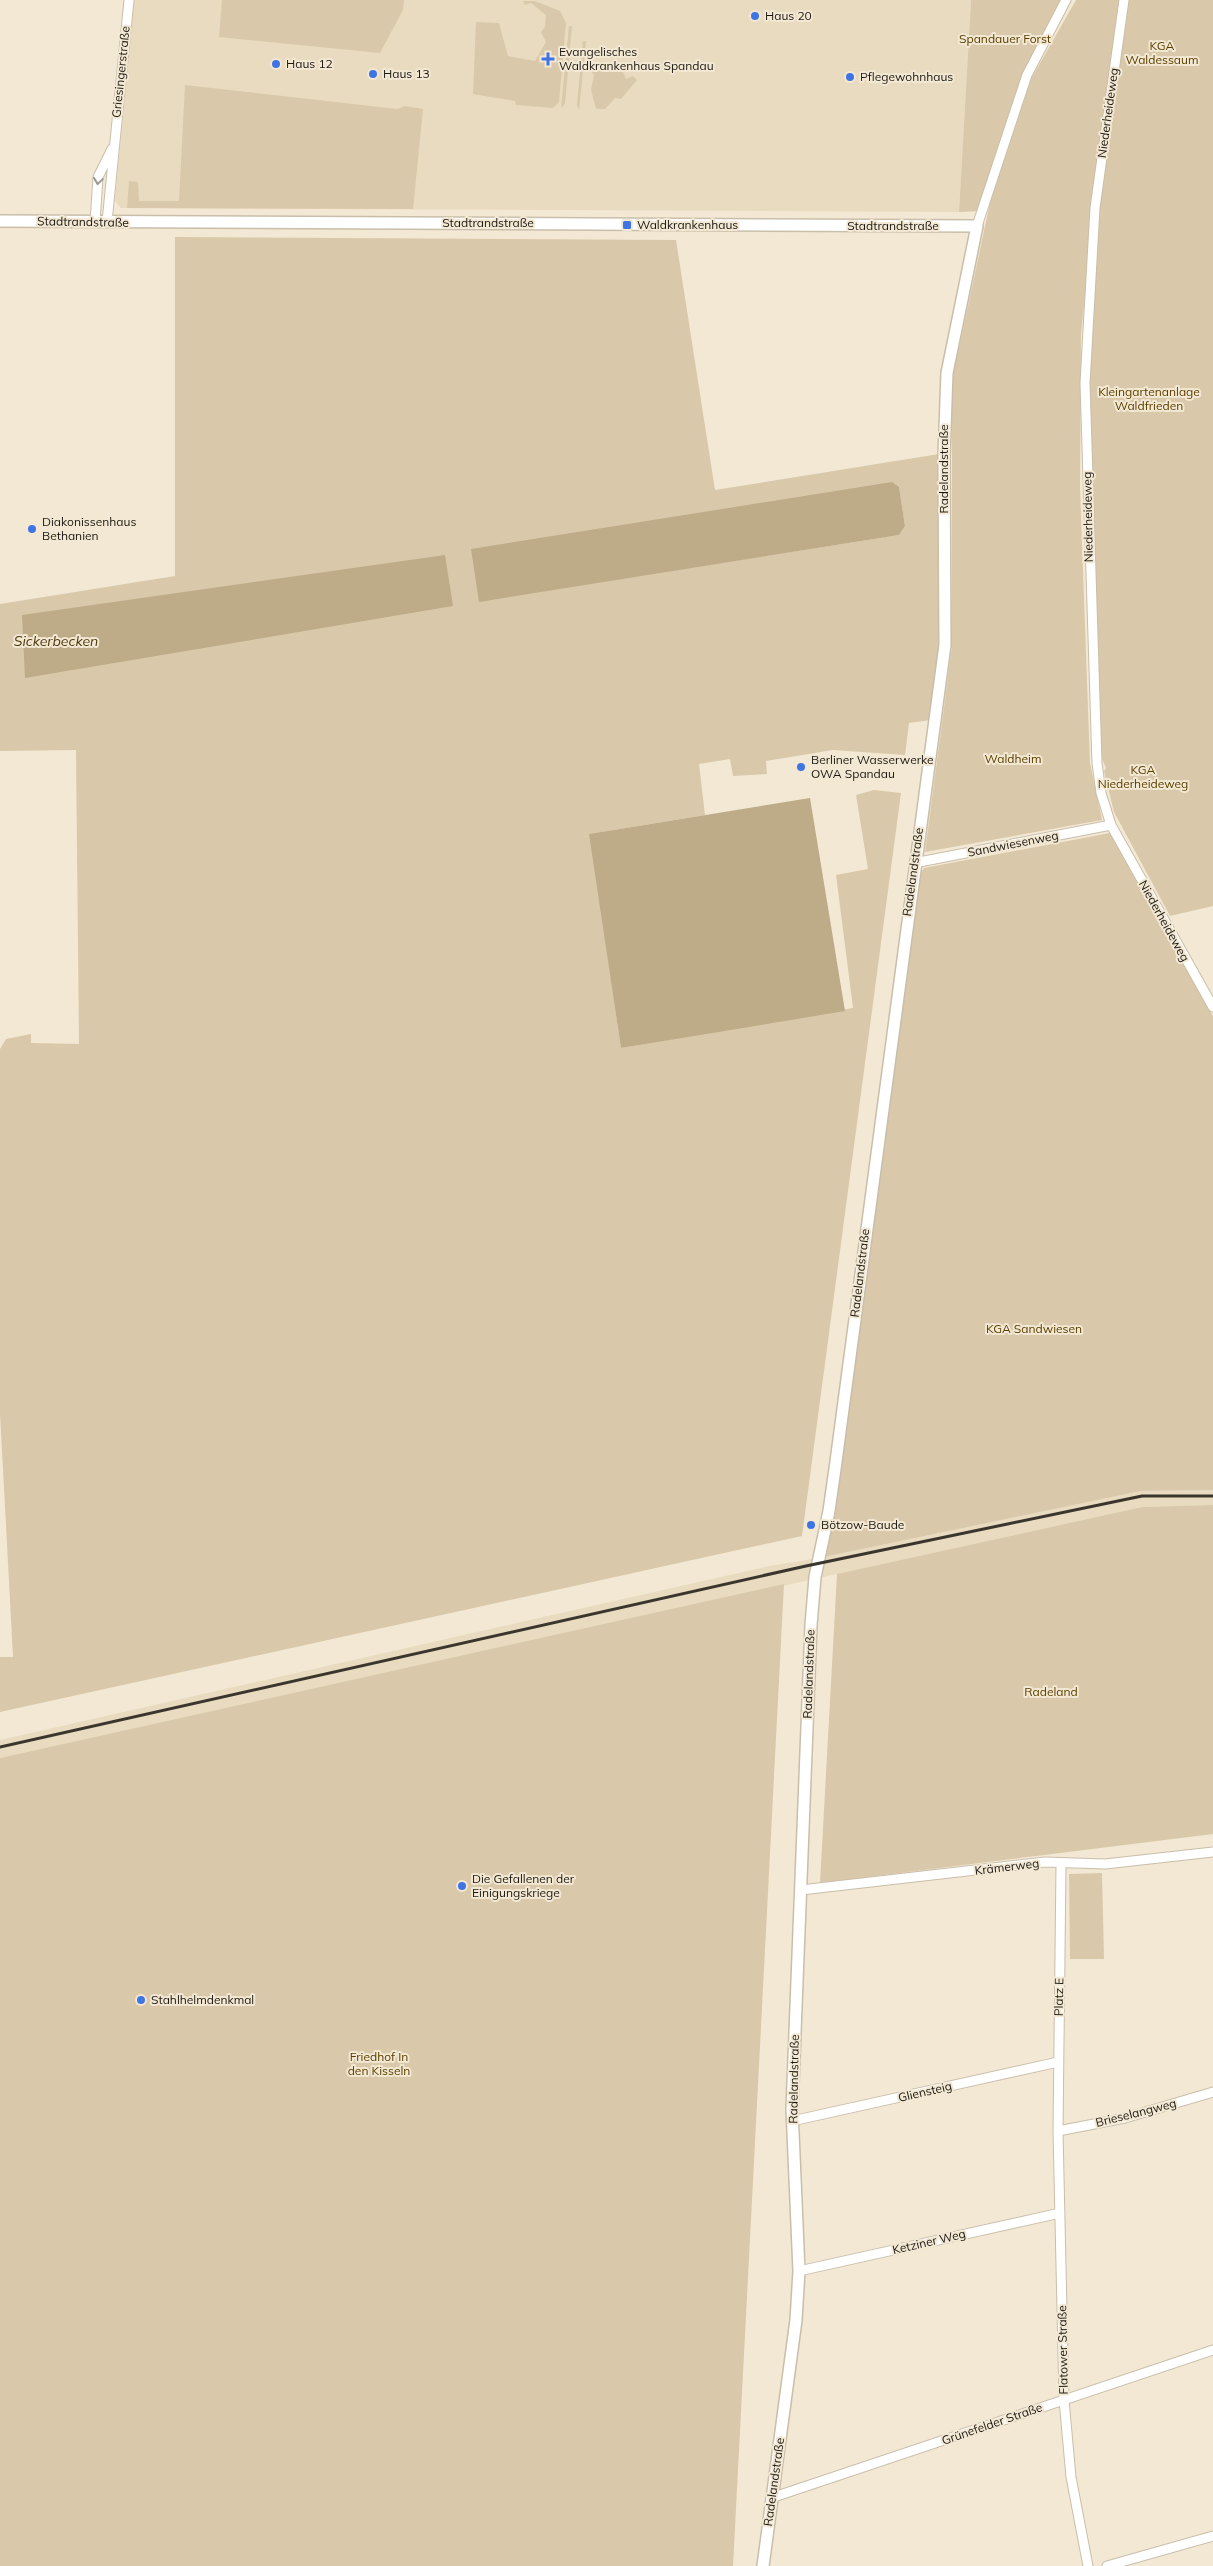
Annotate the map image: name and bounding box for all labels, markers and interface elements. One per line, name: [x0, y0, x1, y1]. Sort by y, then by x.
place label: Haus 20: [765, 8, 812, 23]
marker: Haus 20: [749, 10, 761, 22]
street label: Griesingerstraße: [108, 25, 133, 119]
park label: Spandauer Forst: [959, 31, 1051, 46]
park label: KGA Waldessaum: [1125, 38, 1199, 67]
place label: Evangelisches Waldkrankenhaus Spandau: [559, 44, 714, 73]
marker: Evangelisches Waldkrankenhaus Spandau: [541, 52, 555, 66]
place label: Haus 12: [286, 56, 333, 71]
marker: Haus 12: [270, 58, 282, 70]
place label: Haus 13: [383, 66, 430, 81]
street label: Niederheideweg: [1094, 67, 1121, 159]
marker: Haus 13: [367, 68, 379, 80]
place label: Pflegewohnhaus: [860, 69, 953, 84]
marker: Pflegewohnhaus: [844, 71, 856, 83]
one-way arrow: [94, 177, 104, 186]
street label: Stadtrandstraße: [37, 213, 129, 230]
street label: Stadtrandstraße: [442, 215, 534, 230]
place label: Waldkrankenhaus: [637, 217, 738, 232]
street label: Stadtrandstraße: [847, 218, 939, 233]
marker: Waldkrankenhaus: [621, 219, 633, 231]
park label: Kleingartenanlage Waldfrieden: [1098, 384, 1200, 413]
street label: Radelandstraße: [936, 424, 951, 514]
street label: Niederheideweg: [1079, 472, 1096, 562]
place label: Diakonissenhaus Bethanien: [42, 514, 136, 543]
marker: Diakonissenhaus Bethanien: [26, 523, 38, 535]
water label: Sickerbecken: [14, 632, 98, 650]
park label: Waldheim: [985, 751, 1041, 766]
place label: Berliner Wasserwerke OWA Spandau: [811, 752, 934, 781]
marker: Berliner Wasserwerke OWA Spandau: [795, 761, 807, 773]
park label: KGA Niederheideweg: [1098, 762, 1188, 791]
street label: Radelandstraße: [899, 827, 926, 917]
street label: Sandwiesenweg: [966, 827, 1060, 860]
street label: Niederheideweg: [1136, 877, 1193, 964]
street label: Radelandstraße: [847, 1228, 872, 1318]
park label: KGA Sandwiesen: [986, 1321, 1082, 1336]
place label: Bötzow-Baude: [821, 1517, 904, 1532]
marker: Bötzow-Baude: [805, 1519, 817, 1531]
street label: Radelandstraße: [799, 1629, 818, 1719]
park label: Radeland: [1024, 1684, 1078, 1699]
street label: Krämerweg: [974, 1855, 1040, 1878]
place label: Die Gefallenen der Einigungskriege: [472, 1871, 575, 1900]
marker: Die Gefallenen der Einigungskriege: [456, 1880, 468, 1892]
street label: Platz E: [1051, 1978, 1066, 2016]
place label: Stahlhelmdenkmal: [151, 1992, 254, 2007]
marker: Stahlhelmdenkmal: [135, 1994, 147, 2006]
street label: Radelandstraße: [785, 2034, 802, 2124]
park label: Friedhof In den Kisseln: [348, 2049, 410, 2078]
street label: Gliensteig: [897, 2078, 953, 2105]
street label: Brieselangweg: [1094, 2095, 1178, 2130]
street label: Ketziner Weg: [891, 2226, 967, 2257]
street label: Flatower Straße: [1054, 2305, 1071, 2395]
street label: Grünefelder Straße: [940, 2399, 1044, 2448]
street label: Radelandstraße: [760, 2437, 787, 2527]

